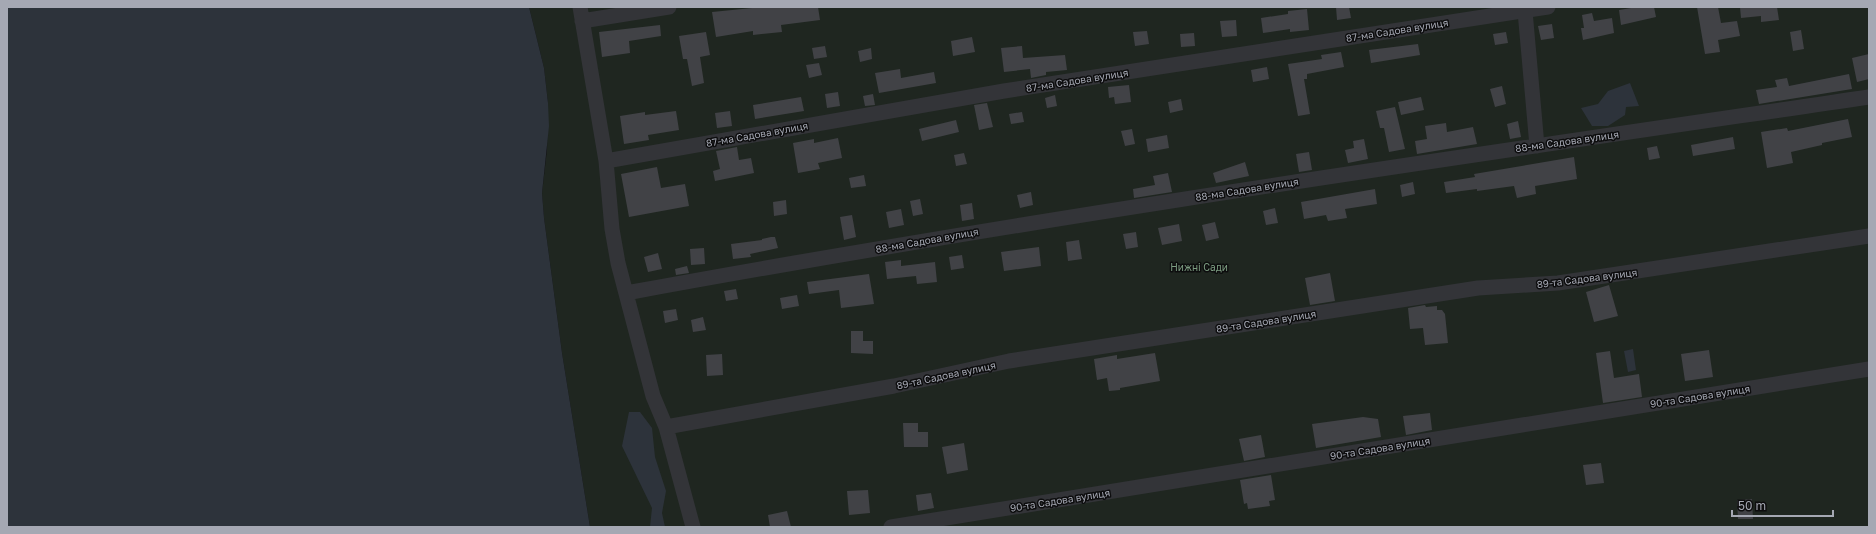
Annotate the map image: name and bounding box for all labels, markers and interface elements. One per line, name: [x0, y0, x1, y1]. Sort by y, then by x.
street label: 87-ма Садова вулиця: [1345, 16, 1449, 44]
street label: 87-ма Садова вулиця: [1025, 66, 1129, 94]
street label: 87-ма Садова вулиця: [705, 119, 809, 149]
street label: 88-ма Садова вулиця: [1514, 128, 1620, 154]
street label: 88-ма Садова вулиця: [1194, 175, 1300, 203]
street label: 88-ма Садова вулиця: [875, 225, 979, 255]
park label: Нижні Сади: [1170, 261, 1228, 273]
street label: 89-та Садова вулиця: [1536, 266, 1638, 290]
street label: 89-та Садова вулиця: [1215, 307, 1317, 335]
street label: 89-та Садова вулиця: [895, 359, 997, 391]
street label: 90-та Садова вулиця: [1649, 382, 1751, 410]
street label: 90-та Садова вулиця: [1329, 434, 1431, 462]
street label: 90-та Садова вулиця: [1009, 486, 1111, 514]
scale bar: [1732, 492, 1833, 518]
text: 50 m: [1738, 498, 1766, 513]

